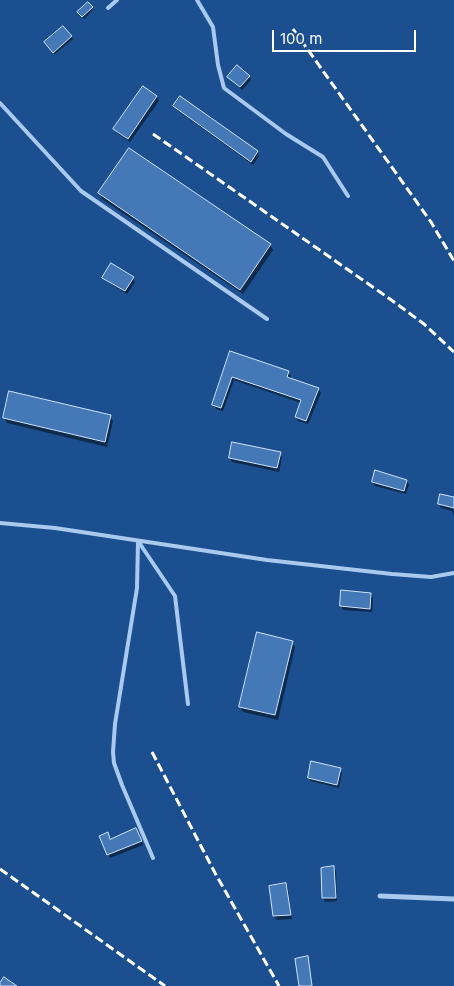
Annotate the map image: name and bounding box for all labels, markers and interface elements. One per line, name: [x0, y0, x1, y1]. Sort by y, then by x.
scale bar: [274, 20, 418, 52]
text: 100 m: [280, 29, 322, 48]

